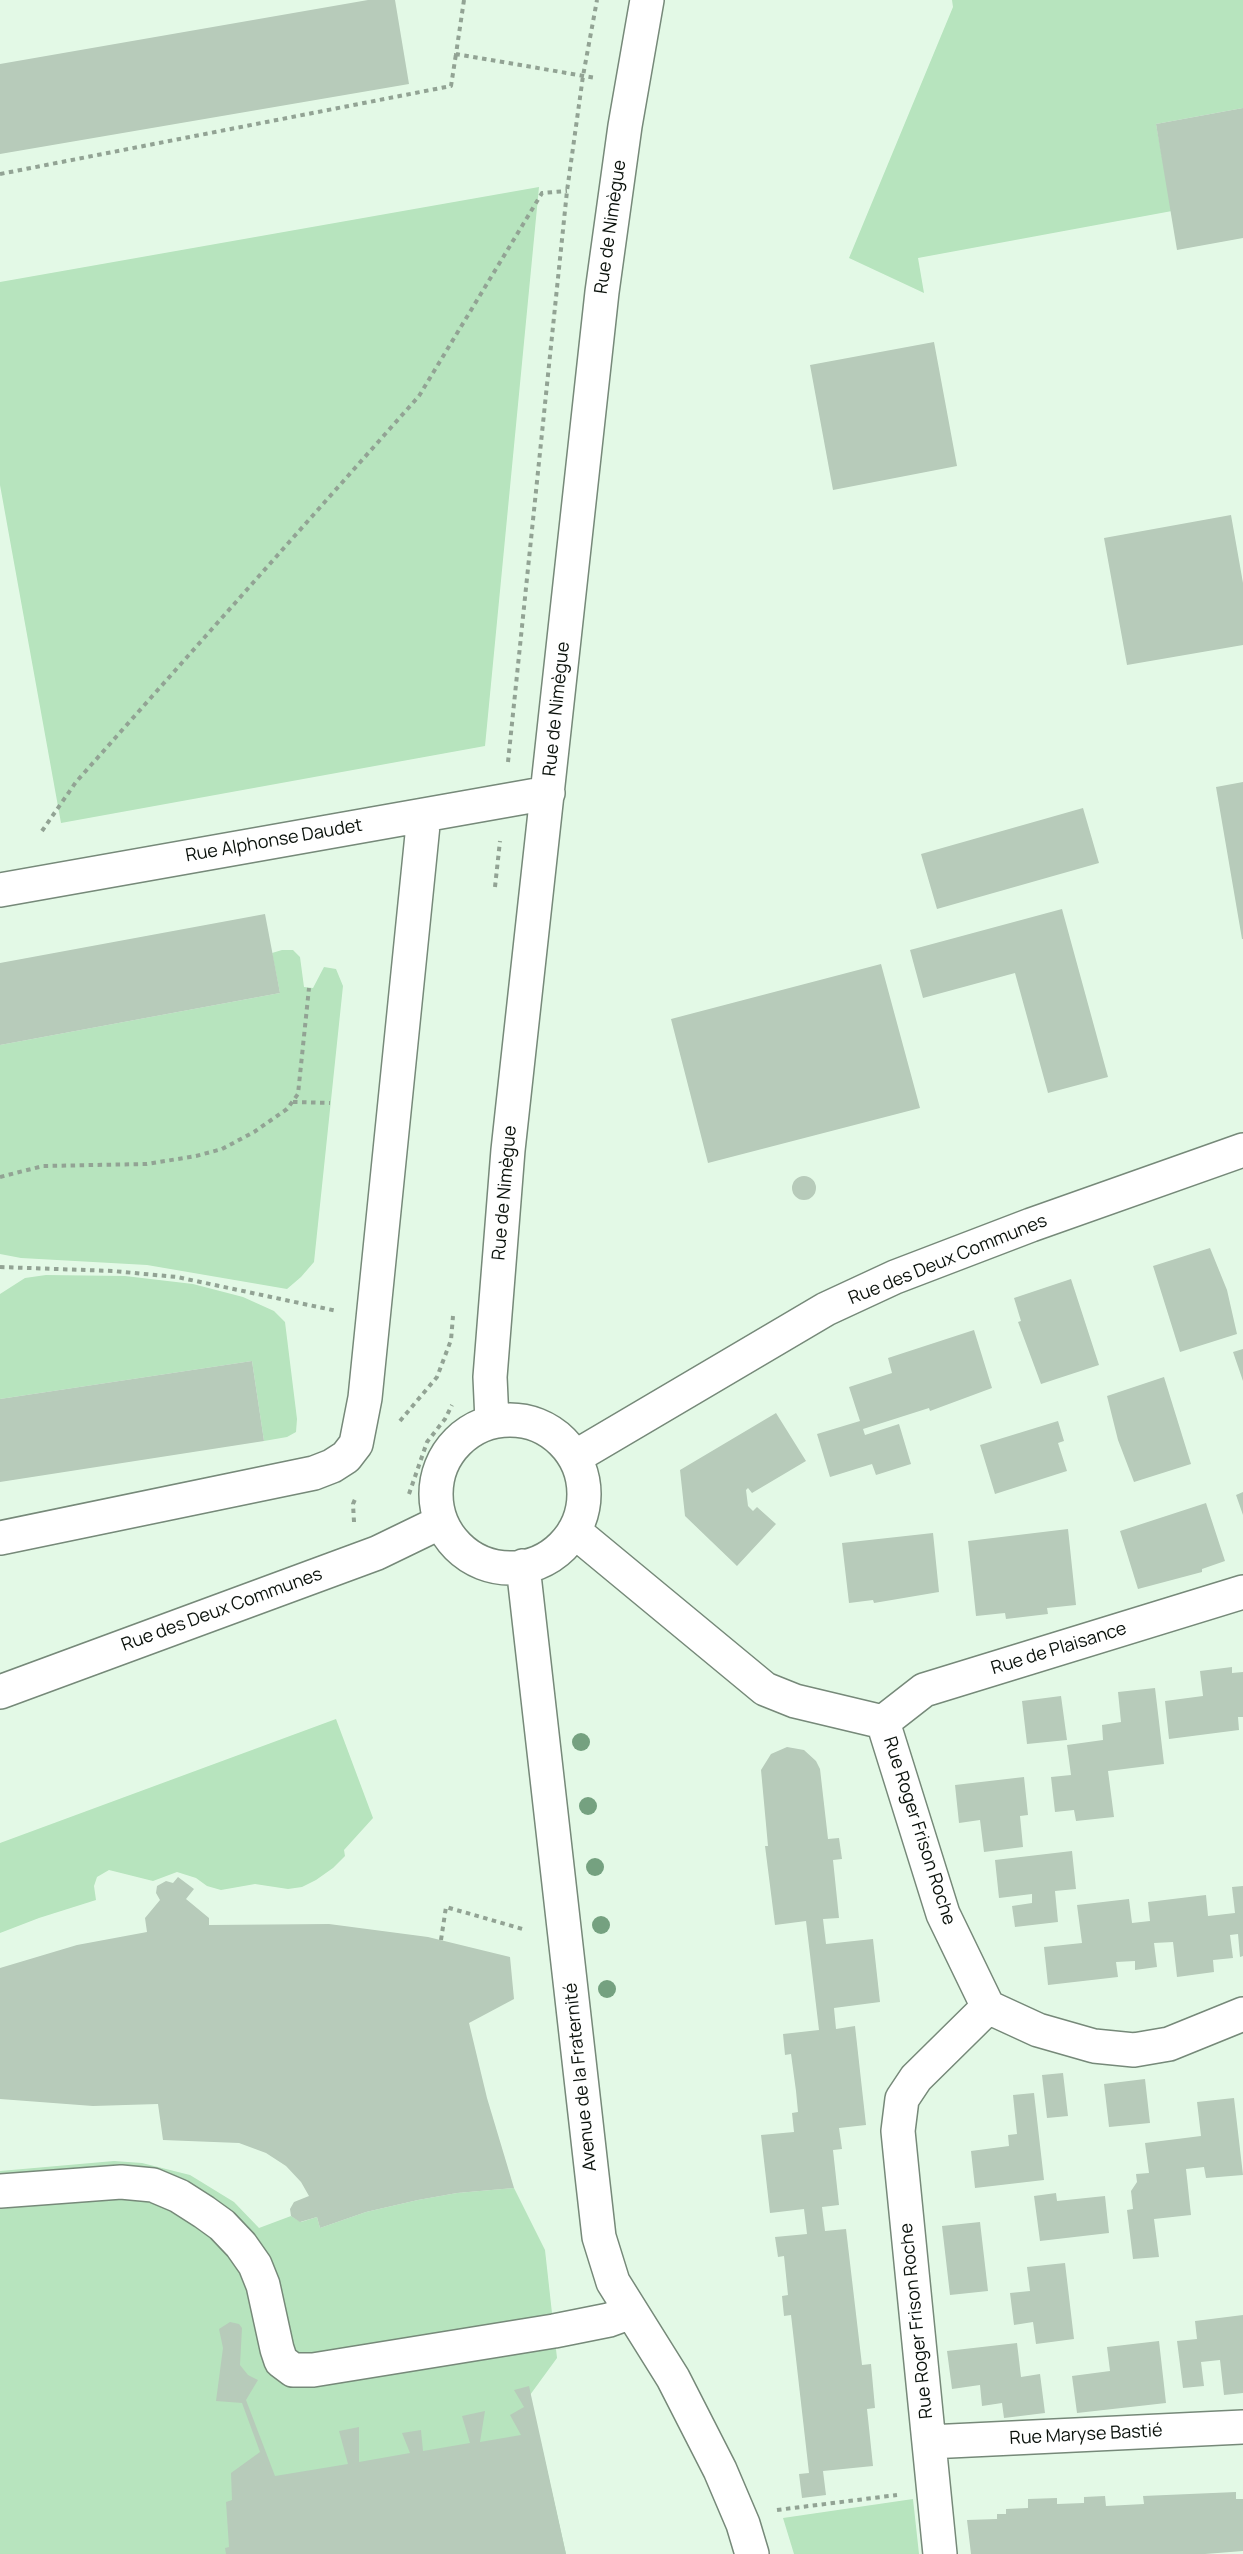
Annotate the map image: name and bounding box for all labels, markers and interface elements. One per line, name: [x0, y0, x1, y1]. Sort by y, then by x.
street label: Rue de Nimègue: [591, 159, 631, 295]
street label: Rue de Nimègue: [539, 641, 575, 777]
street label: Rue Alphonse Daudet: [184, 815, 364, 867]
street label: Rue de Nimègue: [488, 1125, 522, 1261]
street label: Rue des Deux Communes: [846, 1210, 1050, 1310]
street label: Rue des Deux Communes: [119, 1564, 325, 1656]
street label: Rue de Plaisance: [989, 1618, 1129, 1680]
street label: Rue Roger Frison Roche: [878, 1734, 960, 1928]
street label: Avenue de la Fraternité: [560, 1982, 602, 2172]
street label: Rue Roger Frison Roche: [896, 2222, 938, 2420]
street label: Rue Maryse Bastié: [1009, 2420, 1163, 2450]

